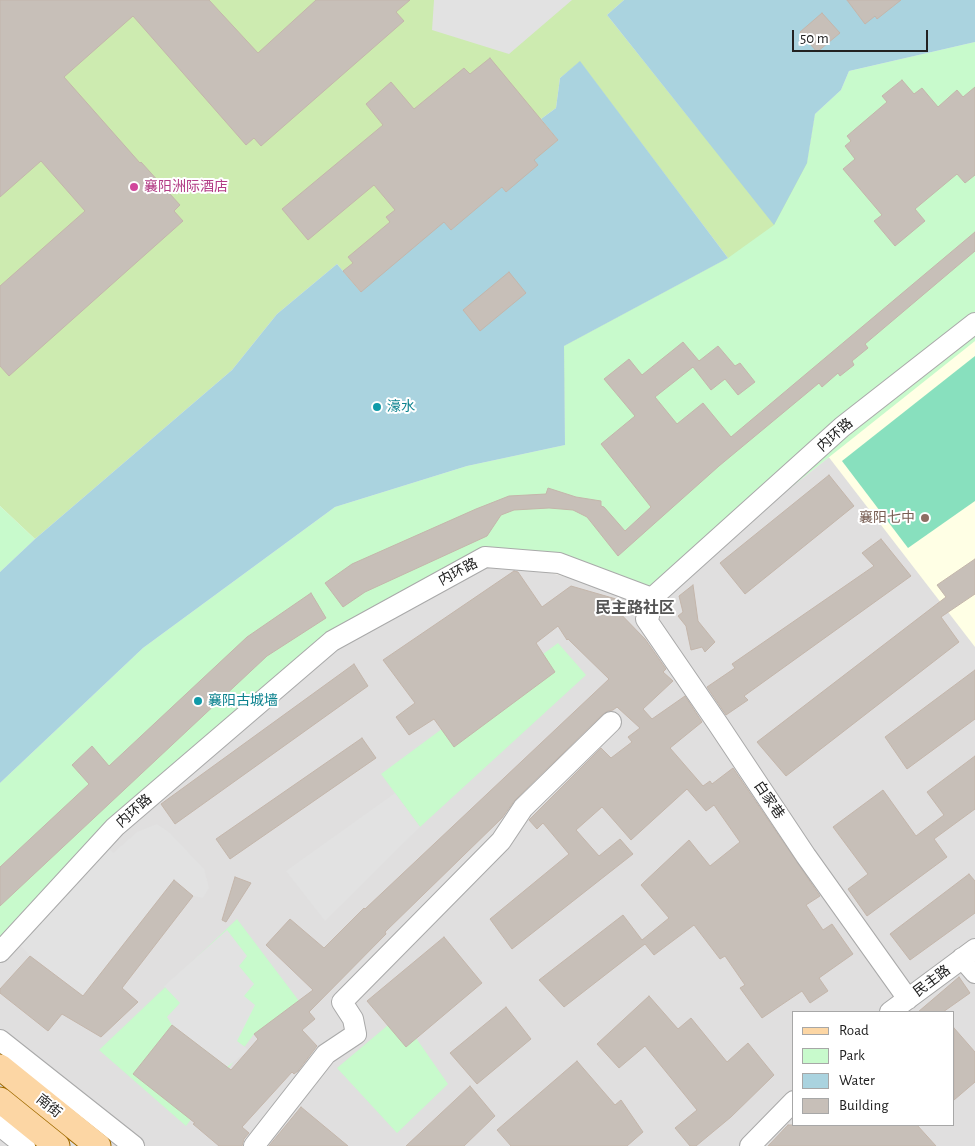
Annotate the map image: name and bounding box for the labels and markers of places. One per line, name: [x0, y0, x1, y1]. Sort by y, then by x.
place label: 襄阳洲际酒店: [144, 179, 228, 195]
marker: 襄阳洲际酒店: [128, 181, 140, 193]
place label: 濠水: [387, 399, 415, 415]
marker: 濠水: [371, 401, 383, 413]
place label: 襄阳七中: [859, 510, 915, 526]
marker: 襄阳七中: [919, 512, 931, 524]
place label: 襄阳古城墙: [208, 693, 278, 709]
marker: 襄阳古城墙: [192, 695, 204, 707]

